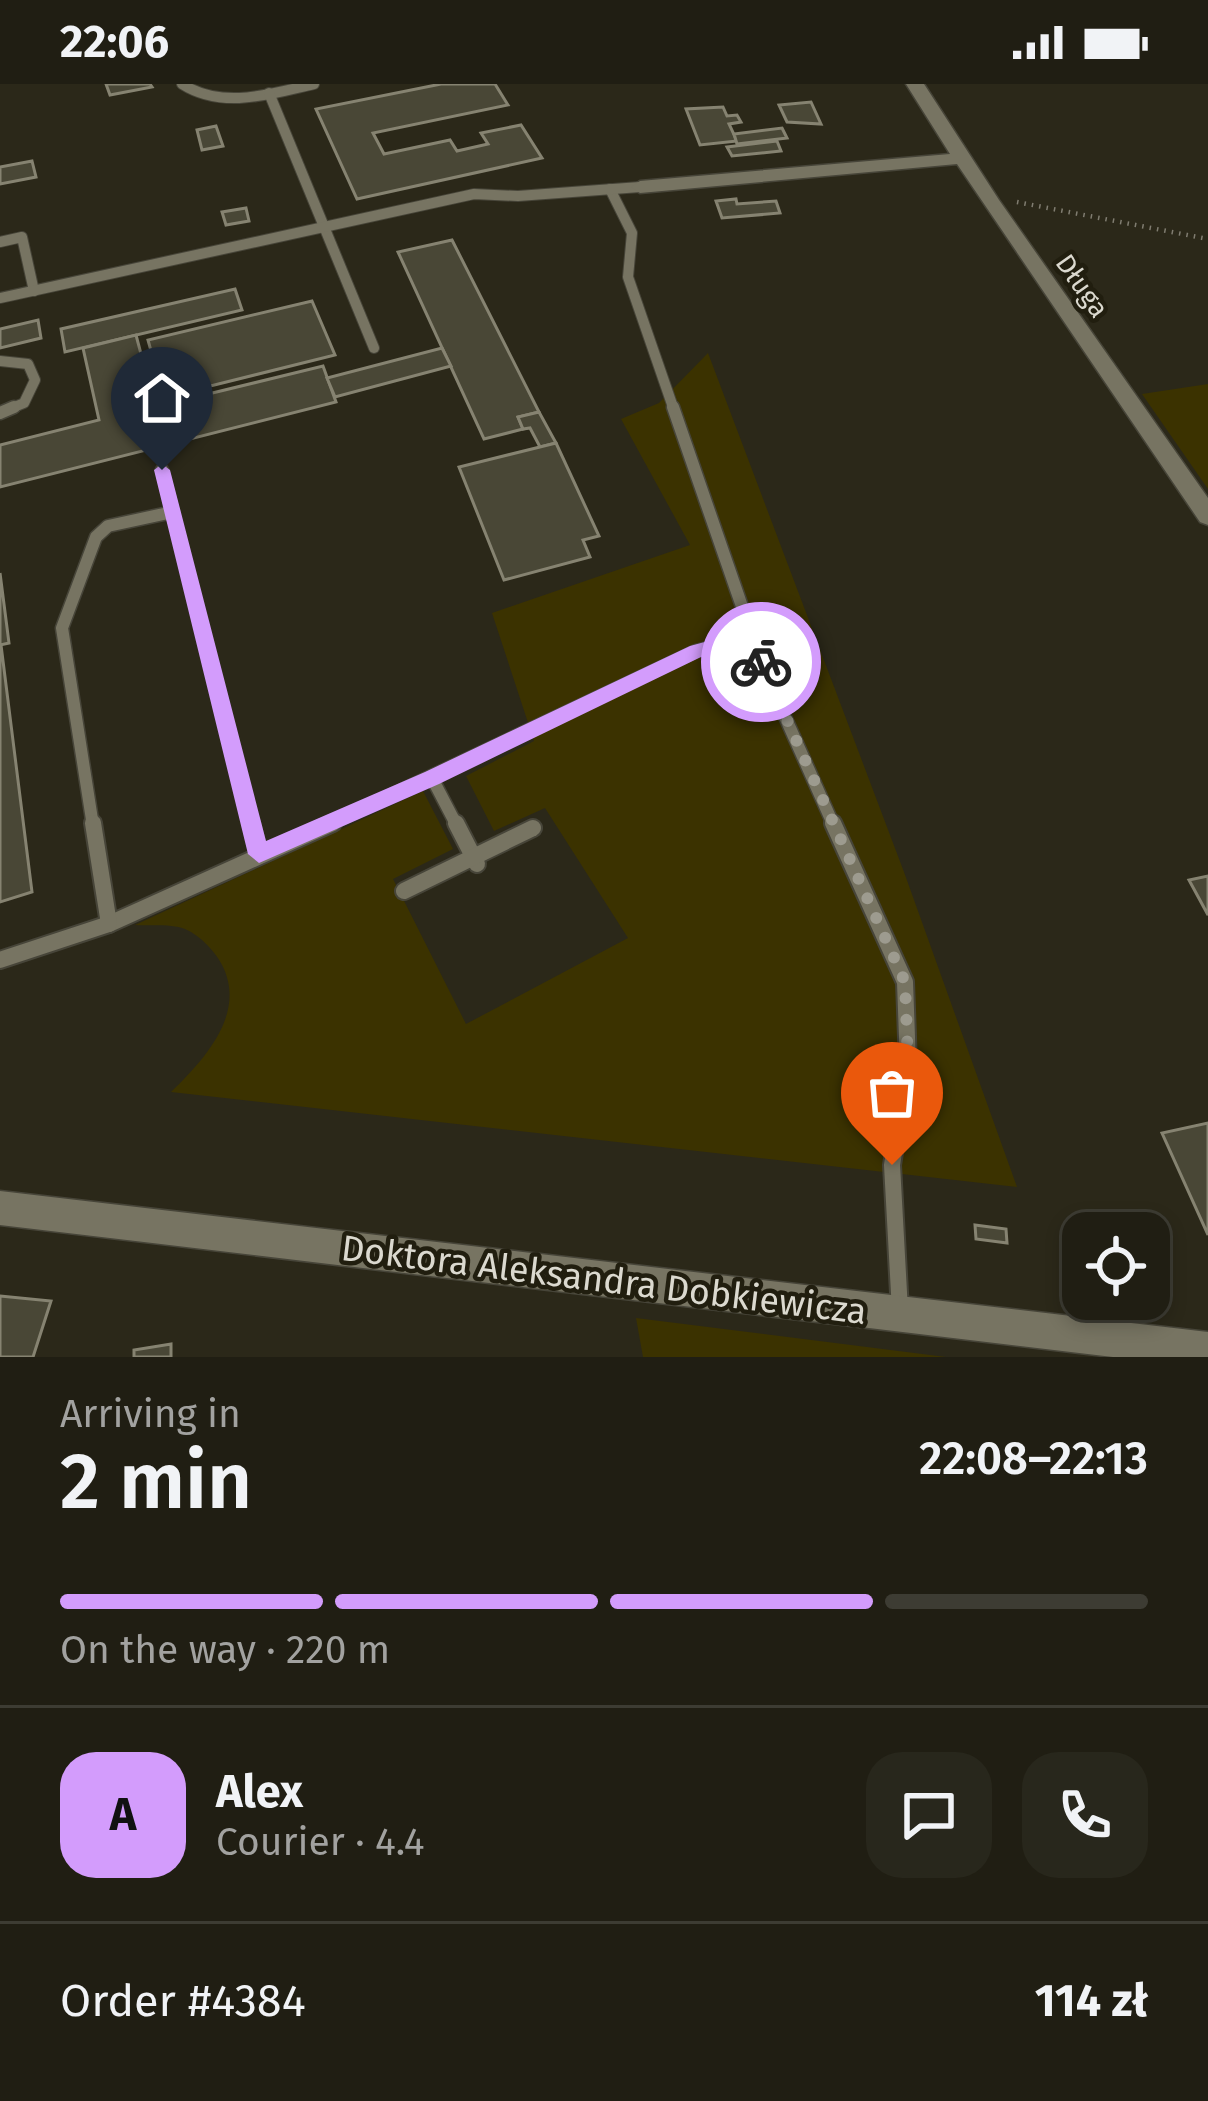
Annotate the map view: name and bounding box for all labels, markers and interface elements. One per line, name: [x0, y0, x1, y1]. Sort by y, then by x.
text: 22:06: [60, 15, 169, 69]
street label: Długa: [1049, 248, 1115, 324]
pin: [111, 347, 213, 470]
icon: home: [129, 365, 195, 431]
courier: [701, 602, 821, 722]
icon: bike: [728, 629, 794, 695]
pin: [841, 1042, 943, 1165]
icon: bag: [859, 1060, 925, 1126]
map controls: [1062, 1212, 1170, 1320]
button: locate: [1062, 1212, 1170, 1320]
street label: Doktora Aleksandra Dobkiewicza: [339, 1226, 869, 1334]
text: Arriving in: [60, 1391, 241, 1437]
text: 22:08–22:13: [919, 1432, 1148, 1486]
text: 2 min: [60, 1435, 252, 1529]
text: On the way · 220 m: [60, 1627, 390, 1673]
button: chat: [866, 1752, 992, 1878]
button: phone: [1022, 1752, 1148, 1878]
text: Alex: [216, 1765, 303, 1819]
text: A: [110, 1788, 136, 1842]
text: Courier · 4.4: [216, 1819, 425, 1865]
text: Order #4384: [60, 1974, 306, 2028]
text: 114 zł: [1035, 1974, 1148, 2028]

